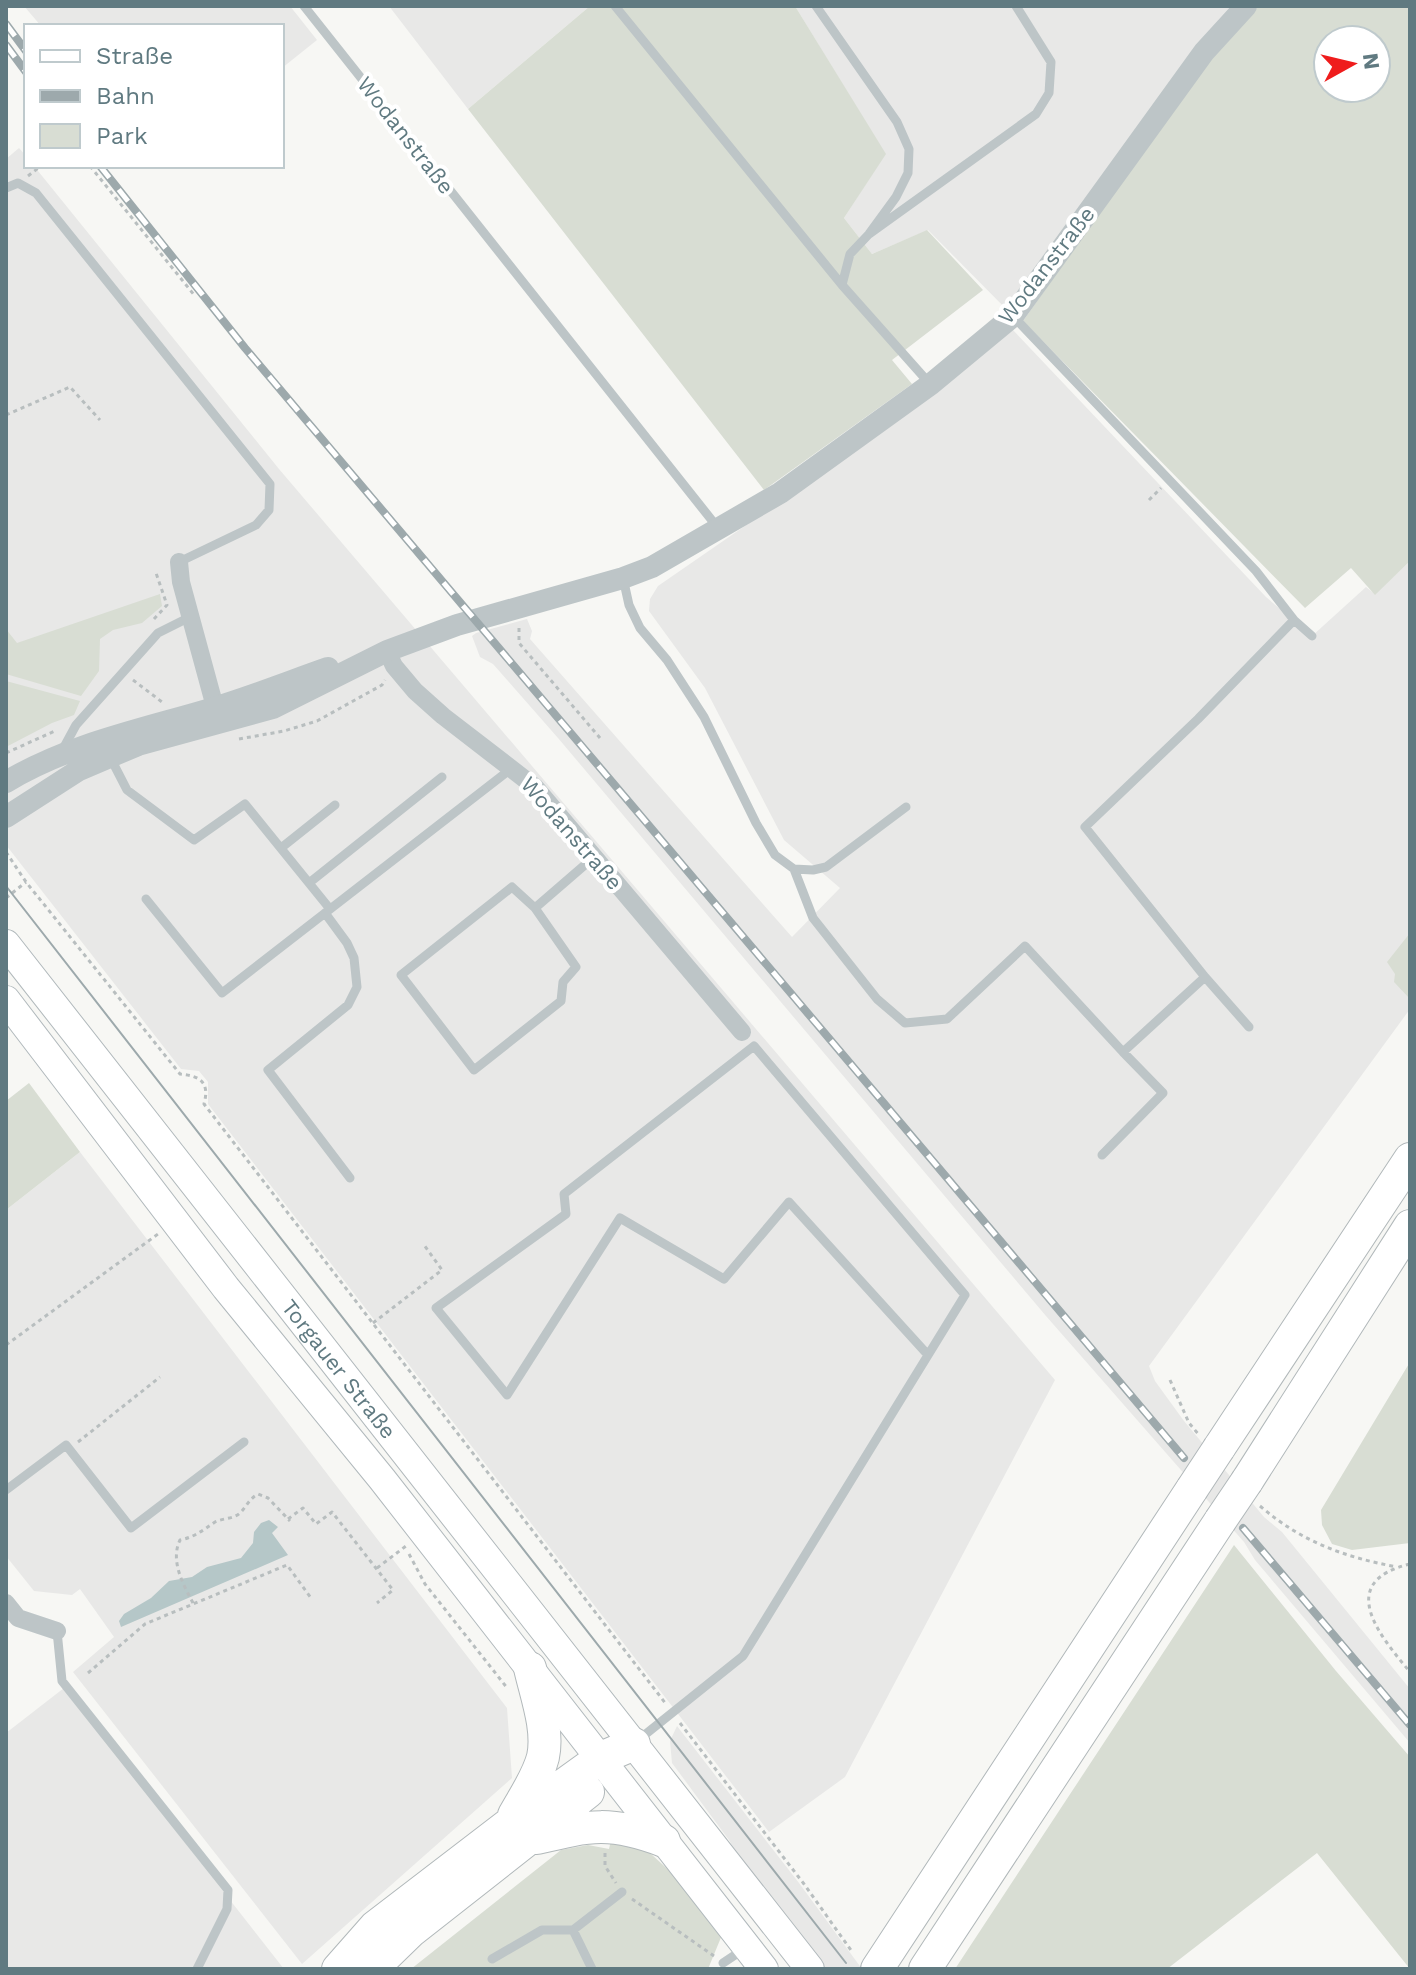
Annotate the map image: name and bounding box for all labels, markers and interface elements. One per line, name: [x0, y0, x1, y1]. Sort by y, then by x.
legend: [24, 24, 284, 168]
north arrow: [1312, 24, 1392, 104]
text: Straße: [96, 42, 173, 70]
text: N: [1358, 51, 1385, 71]
street label: Wodanstraße: [352, 72, 459, 199]
text: Bahn: [96, 82, 155, 110]
text: Park: [96, 122, 148, 150]
street label: Wodanstraße: [993, 202, 1100, 329]
street label: Wodanstraße: [516, 772, 628, 895]
street label: Torgauer Straße: [277, 1295, 401, 1444]

